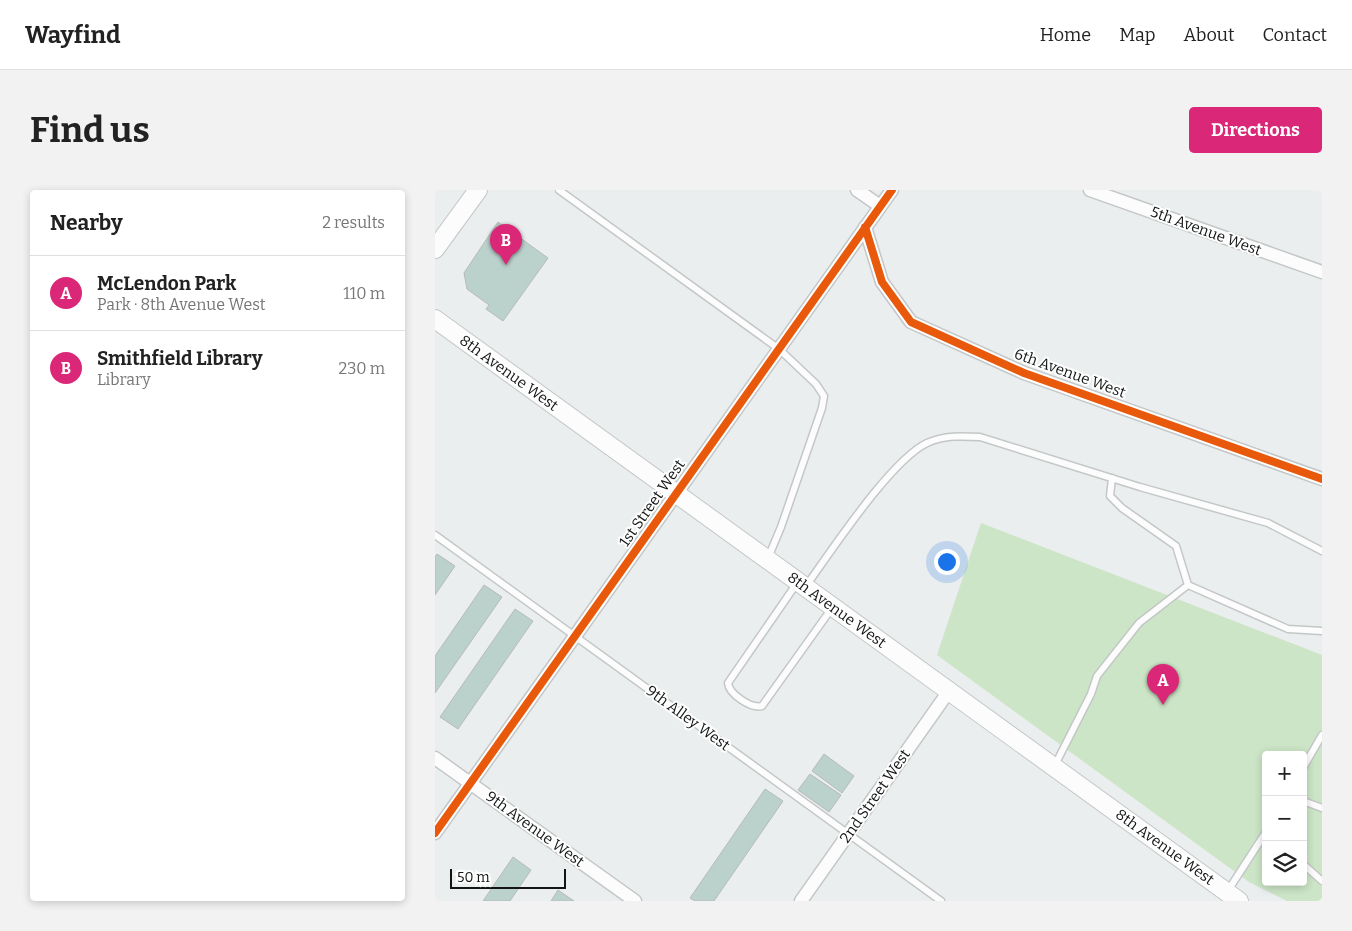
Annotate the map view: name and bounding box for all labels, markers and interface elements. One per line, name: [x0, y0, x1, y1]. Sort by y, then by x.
text: Wayfind: [25, 21, 121, 49]
text: Home: [1040, 24, 1091, 46]
text: Map: [1119, 24, 1155, 46]
text: About: [1183, 24, 1234, 46]
text: Contact: [1262, 24, 1327, 46]
button: Directions: [1189, 107, 1322, 153]
text: Find us: [30, 109, 150, 151]
street label: 5th Avenue West: [1148, 203, 1264, 260]
text: Nearby: [50, 210, 123, 236]
text: 2 results: [322, 213, 385, 232]
pin: B: [490, 224, 522, 265]
text: McLendon Park: [97, 272, 236, 295]
text: A: [60, 284, 72, 303]
text: 110 m: [343, 284, 385, 303]
text: Park · 8th Avenue West: [97, 295, 266, 314]
street label: 8th Avenue West: [456, 331, 562, 415]
street label: 6th Avenue West: [1012, 344, 1129, 402]
text: Smithfield Library: [97, 347, 263, 370]
text: B: [61, 359, 71, 378]
text: 230 m: [338, 359, 385, 378]
text: Library: [97, 370, 151, 389]
street label: 1st Street West: [615, 456, 689, 550]
your location: [934, 549, 960, 575]
street label: 8th Avenue West: [784, 568, 890, 652]
pin: A: [1147, 664, 1179, 705]
street label: 9th Alley West: [643, 682, 734, 755]
street label: 2nd Street West: [836, 745, 914, 846]
map controls: [1262, 751, 1307, 886]
button: +: [1262, 751, 1307, 796]
street label: 9th Avenue West: [482, 787, 588, 871]
button: −: [1262, 796, 1307, 841]
street label: 8th Avenue West: [1112, 805, 1218, 889]
button: layers: [1262, 841, 1307, 886]
scale bar: [450, 866, 566, 889]
text: 50 m: [457, 869, 490, 886]

